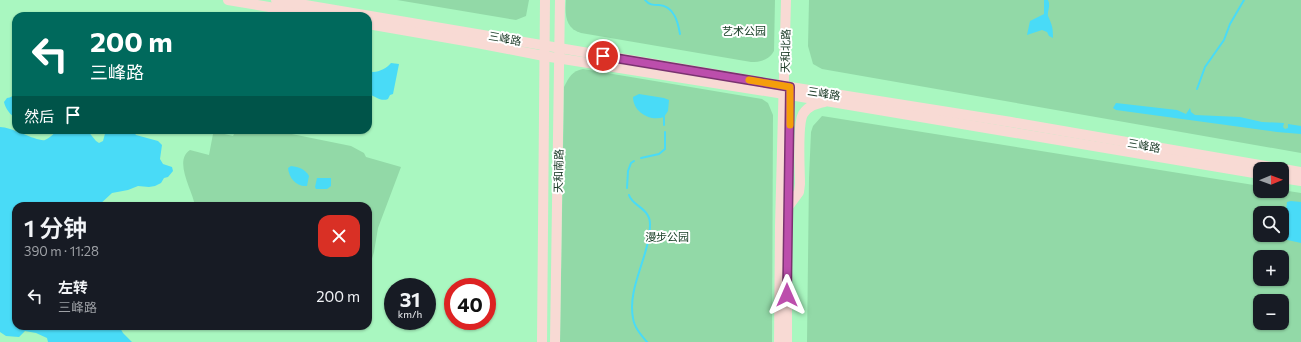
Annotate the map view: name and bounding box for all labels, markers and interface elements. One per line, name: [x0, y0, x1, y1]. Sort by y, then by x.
text: 200 m: [90, 24, 173, 58]
park label: 艺术公园: [722, 24, 766, 37]
icon: left: [24, 28, 76, 80]
street label: 三峰路: [488, 29, 522, 47]
street label: 天和北路: [778, 29, 792, 73]
pin: [586, 39, 620, 73]
icon: arrive: [592, 45, 614, 67]
text: 三峰路: [90, 61, 144, 83]
street label: 三峰路: [807, 84, 841, 102]
icon: arrive: [62, 104, 84, 126]
text: 然后: [24, 107, 54, 125]
street label: 三峰路: [1127, 136, 1161, 154]
street label: 天和南路: [551, 149, 565, 193]
north arrow: [1253, 162, 1289, 198]
map controls: [1253, 162, 1289, 330]
button: search: [1253, 206, 1289, 242]
text: 1 分钟: [24, 213, 87, 242]
button: close: [318, 215, 360, 257]
park label: 漫步公园: [645, 230, 689, 243]
text: 390 m · 11:28: [24, 243, 99, 259]
button: +: [1253, 250, 1289, 286]
position arrow: [766, 274, 808, 316]
text: 左转: [58, 278, 88, 296]
speed limit sign: 40: [444, 278, 496, 330]
icon: left: [24, 285, 46, 307]
text: 200 m: [316, 287, 360, 305]
text: 31: [400, 287, 420, 311]
button: −: [1253, 294, 1289, 330]
text: 三峰路: [58, 299, 97, 315]
text: km/h: [398, 308, 422, 320]

